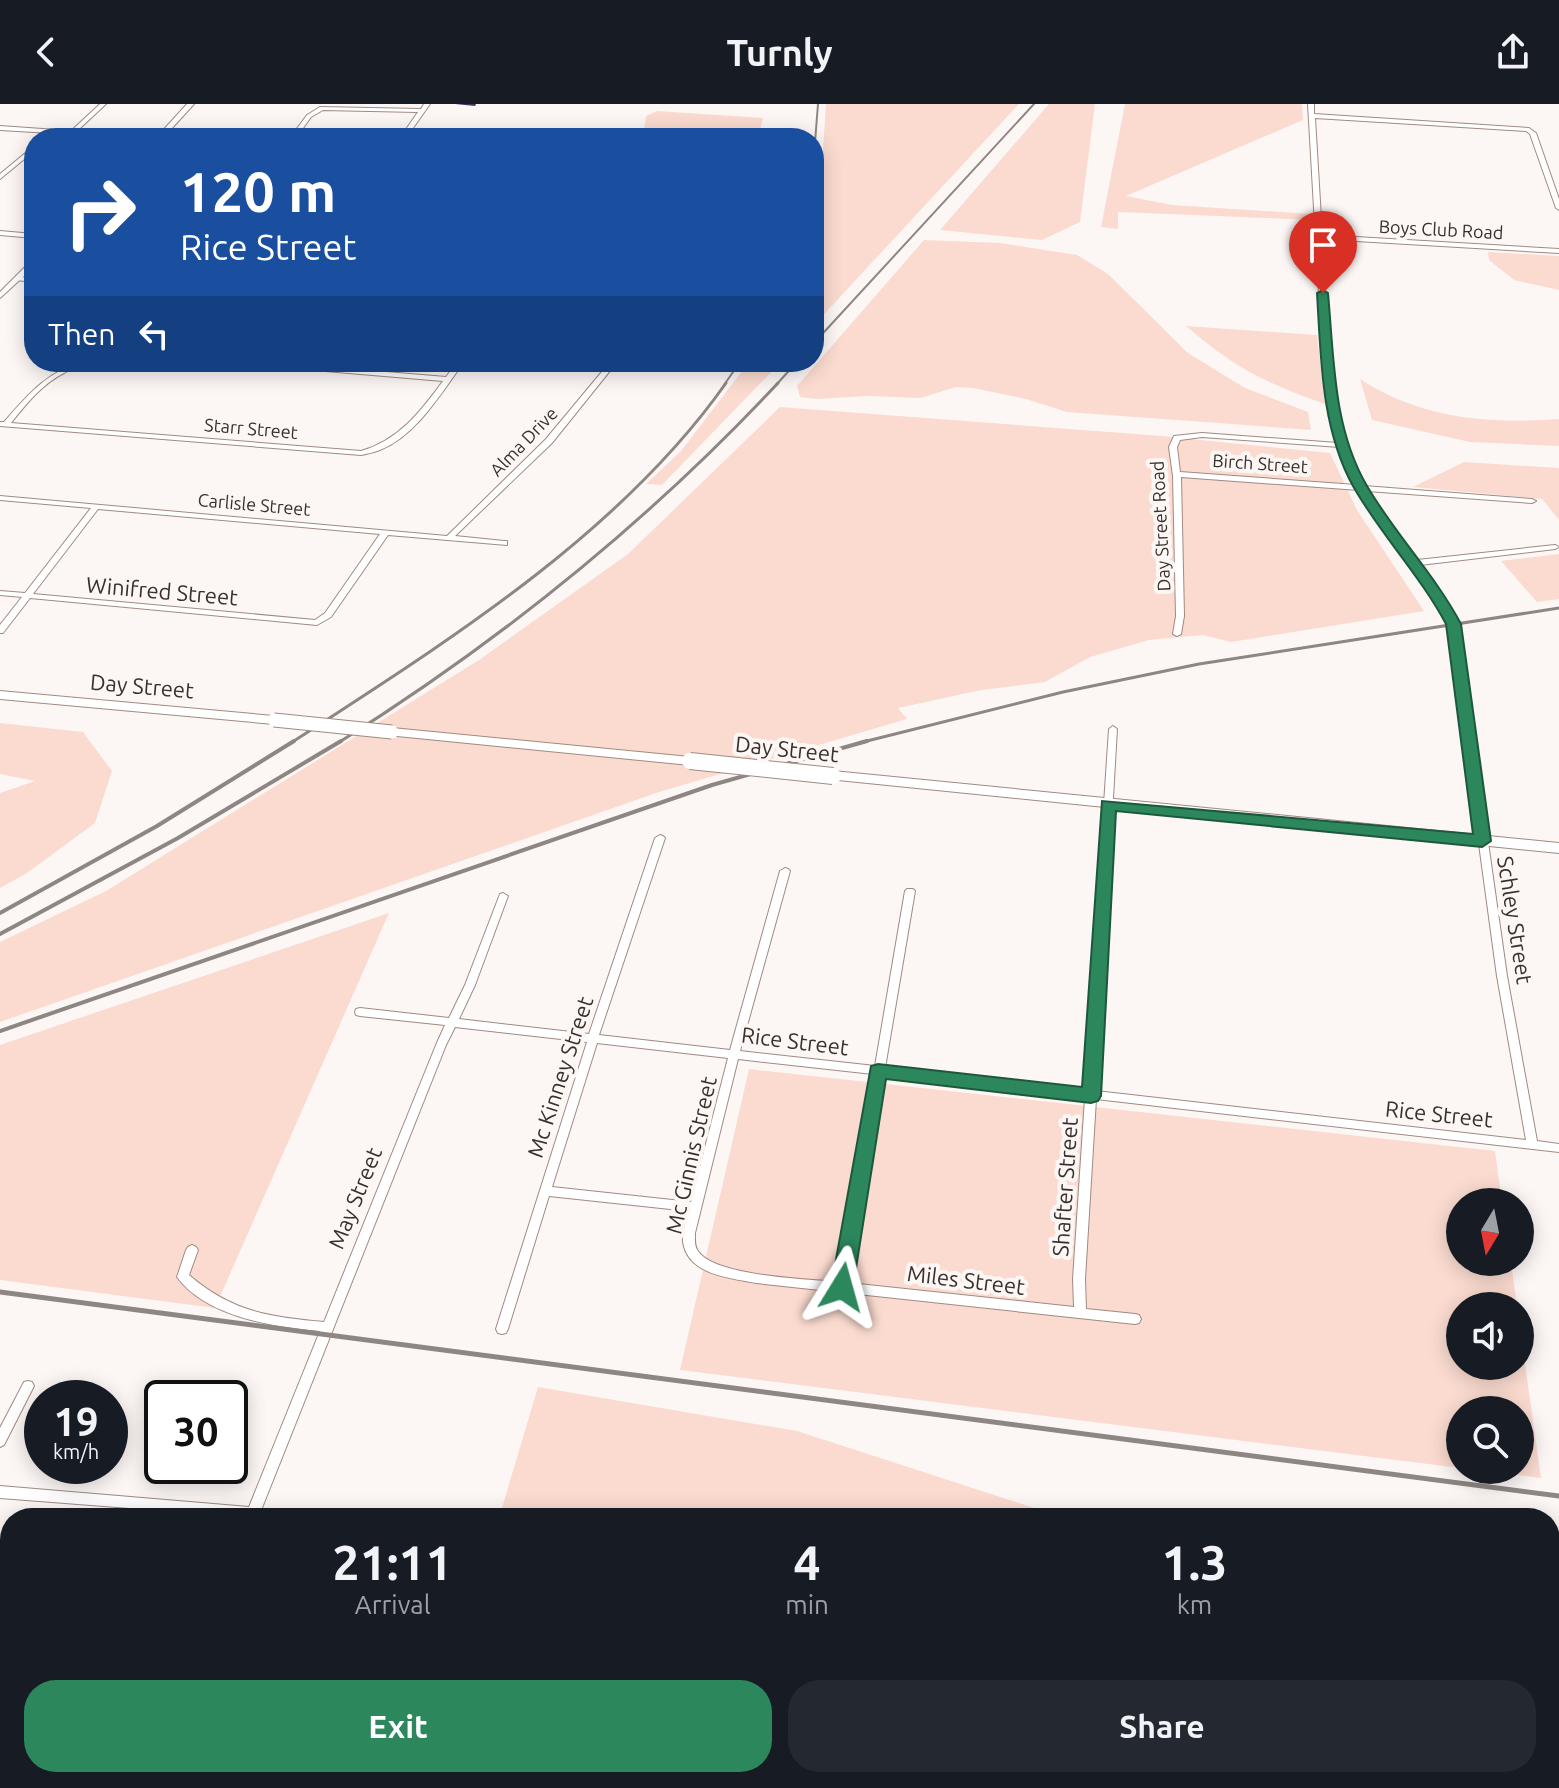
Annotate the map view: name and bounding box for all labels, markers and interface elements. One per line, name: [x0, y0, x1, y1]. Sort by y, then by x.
icon: back: [24, 30, 68, 74]
icon: share: [1491, 30, 1535, 74]
text: Turnly: [726, 32, 833, 73]
icon: right: [48, 160, 152, 264]
text: 120 m: [180, 160, 336, 223]
pin: [1289, 211, 1357, 293]
street label: Boys Club Road: [1378, 216, 1504, 242]
icon: arrive: [1301, 223, 1345, 267]
text: Rice Street: [180, 226, 356, 267]
icon: left: [132, 312, 176, 356]
text: Then: [48, 317, 116, 351]
street label: Alma Drive: [486, 403, 561, 480]
street label: Starr Street: [204, 414, 299, 442]
street label: Birch Street: [1212, 450, 1308, 476]
street label: Day Street Road: [1147, 460, 1173, 592]
street label: Carlisle Street: [197, 489, 311, 519]
street label: Winifred Street: [85, 571, 239, 610]
street label: Day Street: [89, 669, 195, 703]
street label: Day Street: [734, 731, 840, 766]
street label: Schley Street: [1493, 854, 1538, 986]
street label: Mc Kinney Street: [522, 993, 597, 1161]
street label: Rice Street: [740, 1022, 850, 1060]
street label: Mc Ginnis Street: [660, 1073, 721, 1236]
street label: Rice Street: [1384, 1095, 1494, 1132]
street label: Shafter Street: [1047, 1116, 1082, 1257]
street label: May Street: [323, 1143, 386, 1252]
north arrow: [1446, 1188, 1534, 1276]
map controls: [1446, 1188, 1534, 1484]
position arrow: [800, 1245, 884, 1329]
street label: Miles Street: [906, 1260, 1027, 1299]
button: sound: [1446, 1292, 1534, 1380]
speed limit sign: 30: [144, 1380, 248, 1484]
button: search: [1446, 1396, 1534, 1484]
text: 19: [53, 1399, 99, 1444]
text: km/h: [53, 1440, 99, 1463]
text: 21:11: [333, 1535, 453, 1589]
text: 4: [794, 1535, 821, 1589]
text: 1.3: [1161, 1535, 1227, 1589]
text: Arrival: [355, 1590, 430, 1619]
text: min: [785, 1590, 829, 1619]
text: km: [1177, 1590, 1212, 1619]
button: Exit: [24, 1680, 772, 1772]
button: Share: [788, 1680, 1536, 1772]

